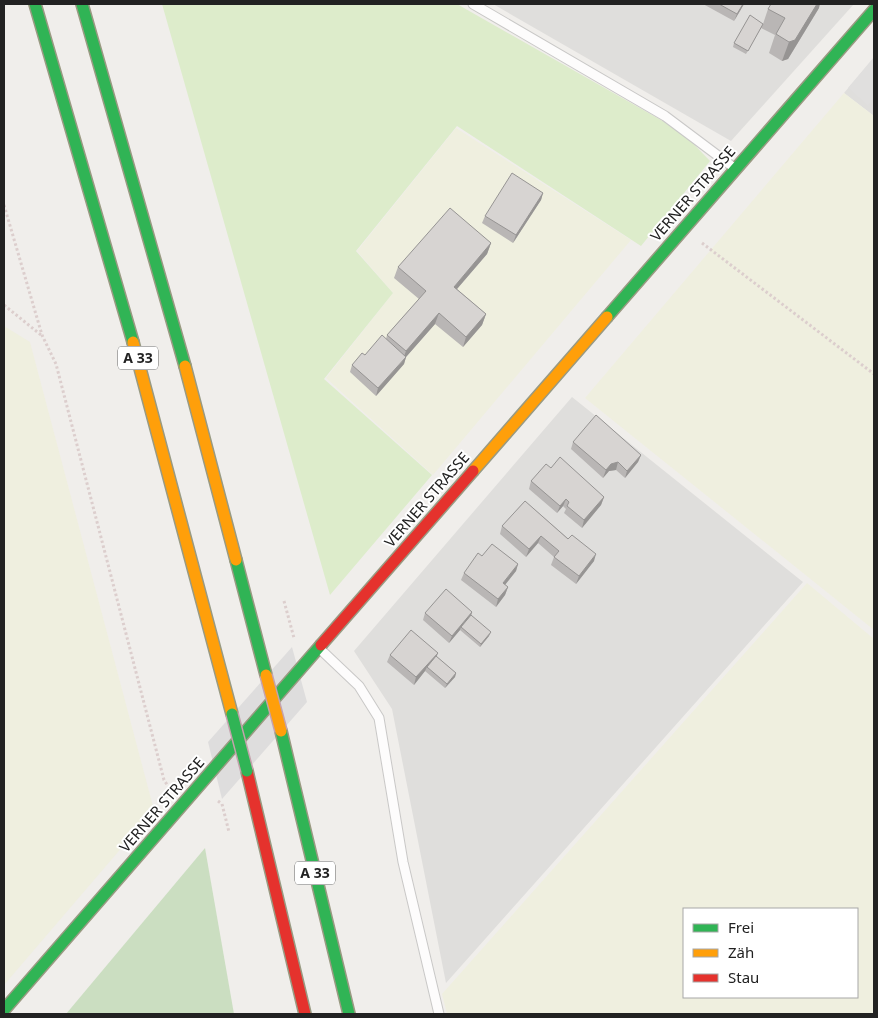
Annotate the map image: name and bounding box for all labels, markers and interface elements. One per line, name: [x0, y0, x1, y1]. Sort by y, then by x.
street label: VERNER STRASSE: [645, 142, 739, 245]
road number: A 33: [118, 346, 158, 369]
street label: VERNER STRASSE: [379, 448, 473, 551]
street label: VERNER STRASSE: [114, 753, 208, 856]
road number: A 33: [295, 861, 335, 884]
legend: [683, 908, 858, 998]
text: Frei: [728, 917, 754, 937]
text: Zäh: [728, 942, 754, 962]
text: Stau: [728, 967, 759, 987]

